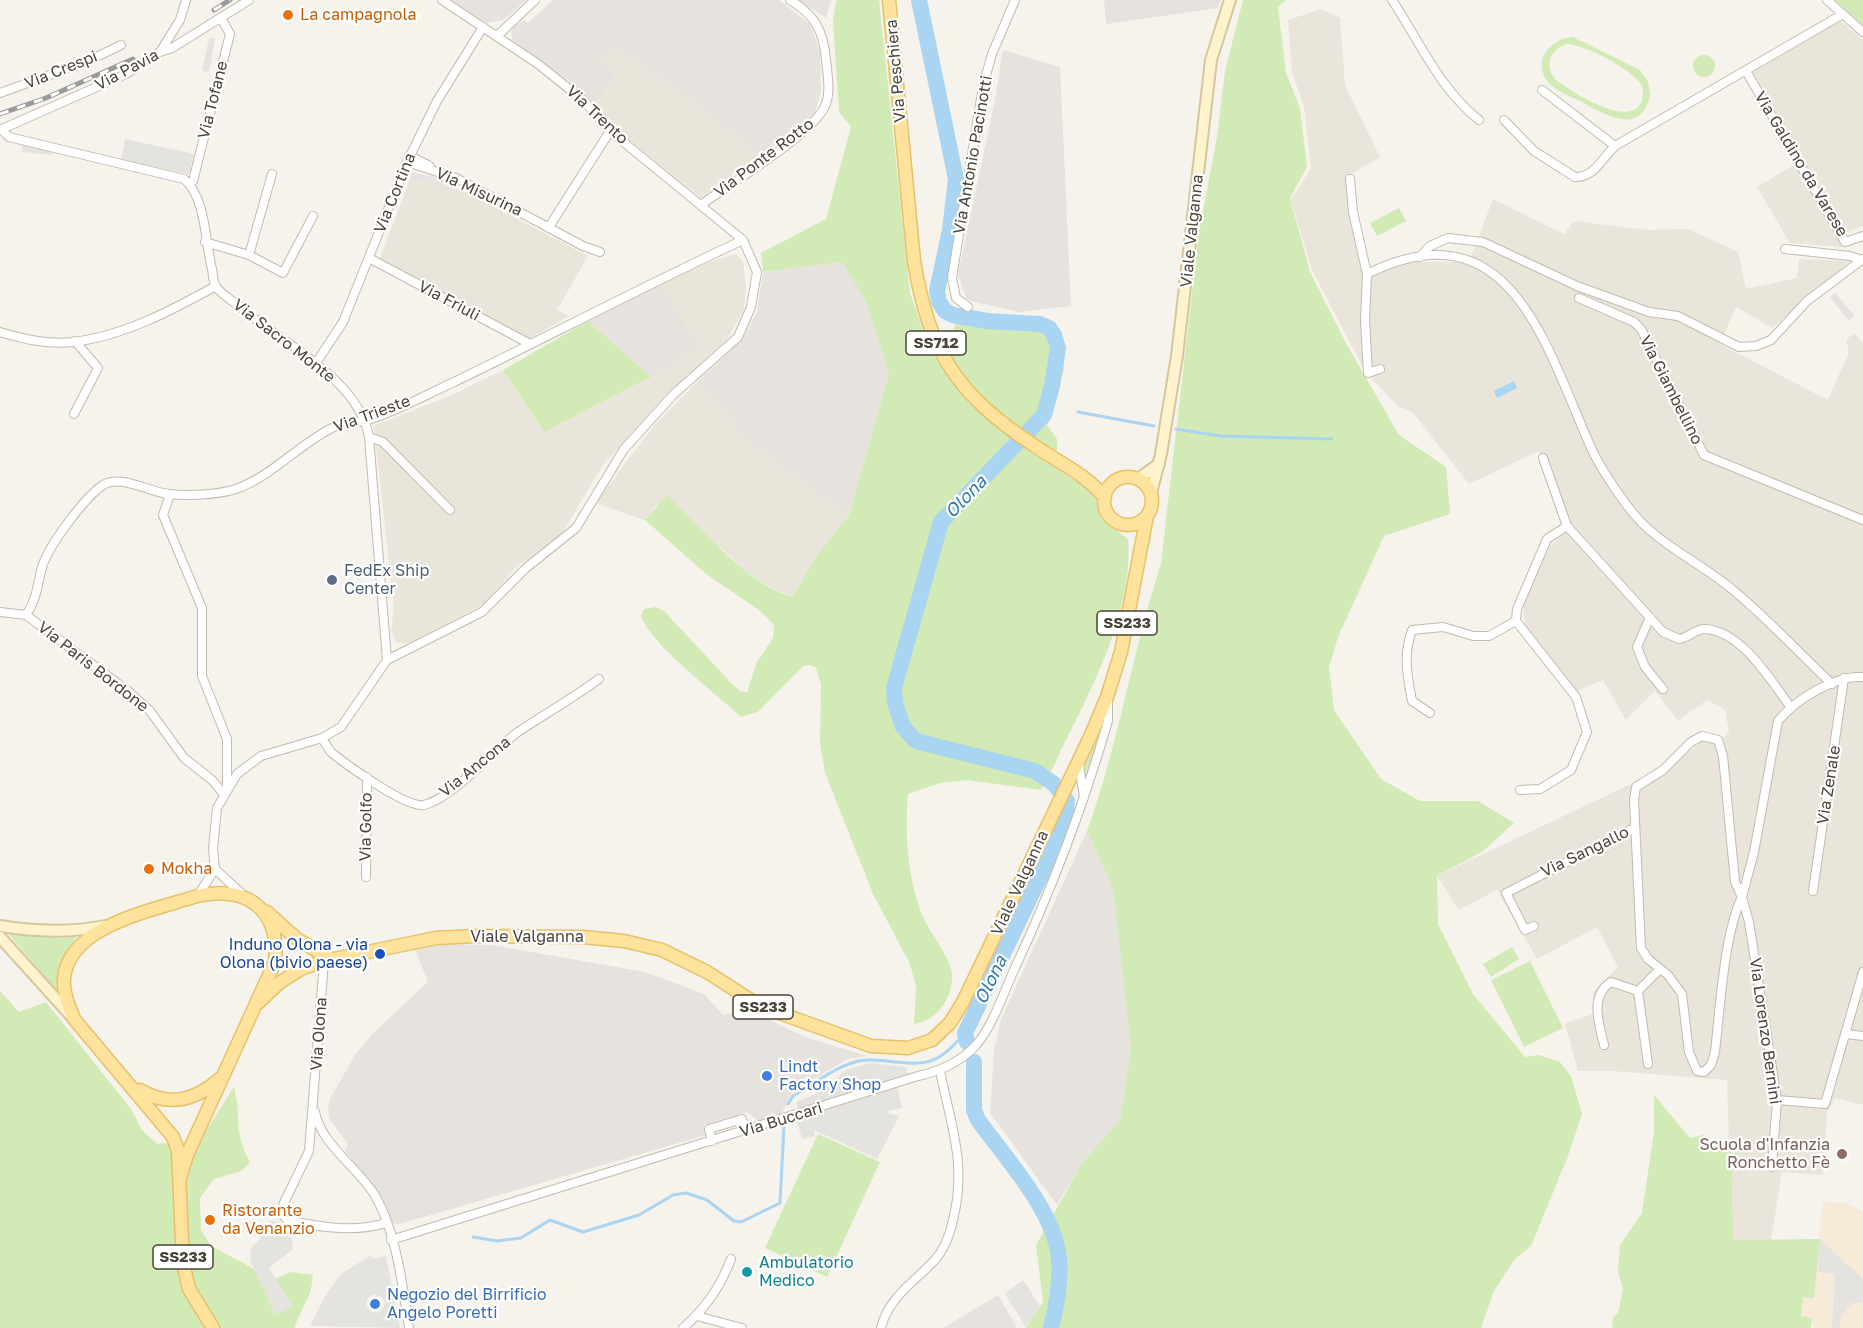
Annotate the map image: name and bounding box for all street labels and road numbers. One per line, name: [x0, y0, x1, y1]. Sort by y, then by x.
street label: Via Peschiera: [882, 19, 910, 123]
street label: Via Pavia: [92, 45, 162, 95]
street label: Via Crespi: [22, 47, 100, 93]
street label: Via Tofane: [194, 59, 232, 141]
street label: Via Antonio Pacinotti: [950, 74, 996, 236]
street label: Via Trento: [562, 82, 632, 148]
street label: Via Galdino da Varese: [1750, 88, 1852, 240]
street label: Via Ponte Rotto: [710, 114, 818, 202]
street label: Via Cortina: [370, 150, 420, 236]
street label: Via Misurina: [432, 164, 526, 220]
street label: Viale Valganna: [1177, 173, 1207, 289]
street label: Via Friuli: [415, 277, 483, 325]
street label: Via Sacro Monte: [229, 295, 339, 387]
road number: SS712: [906, 331, 966, 355]
street label: Via Giambellino: [1635, 332, 1707, 448]
street label: Via Trieste: [331, 391, 413, 437]
road number: SS233: [1097, 611, 1157, 635]
street label: Via Paris Bordone: [34, 618, 152, 716]
street label: Via Ancona: [436, 733, 514, 801]
street label: Via Zenale: [1813, 744, 1845, 826]
street label: Via Golfo: [356, 792, 376, 862]
street label: Via Sangallo: [1538, 822, 1632, 882]
street label: Viale Valganna: [987, 827, 1053, 939]
street label: Viale Valganna: [470, 927, 584, 947]
street label: Via Lorenzo Bernini: [1745, 956, 1785, 1106]
road number: SS233: [733, 995, 793, 1019]
street label: Via Olona: [307, 997, 331, 1071]
street label: Via Buccari: [737, 1098, 825, 1142]
road number: SS233: [153, 1245, 213, 1269]

